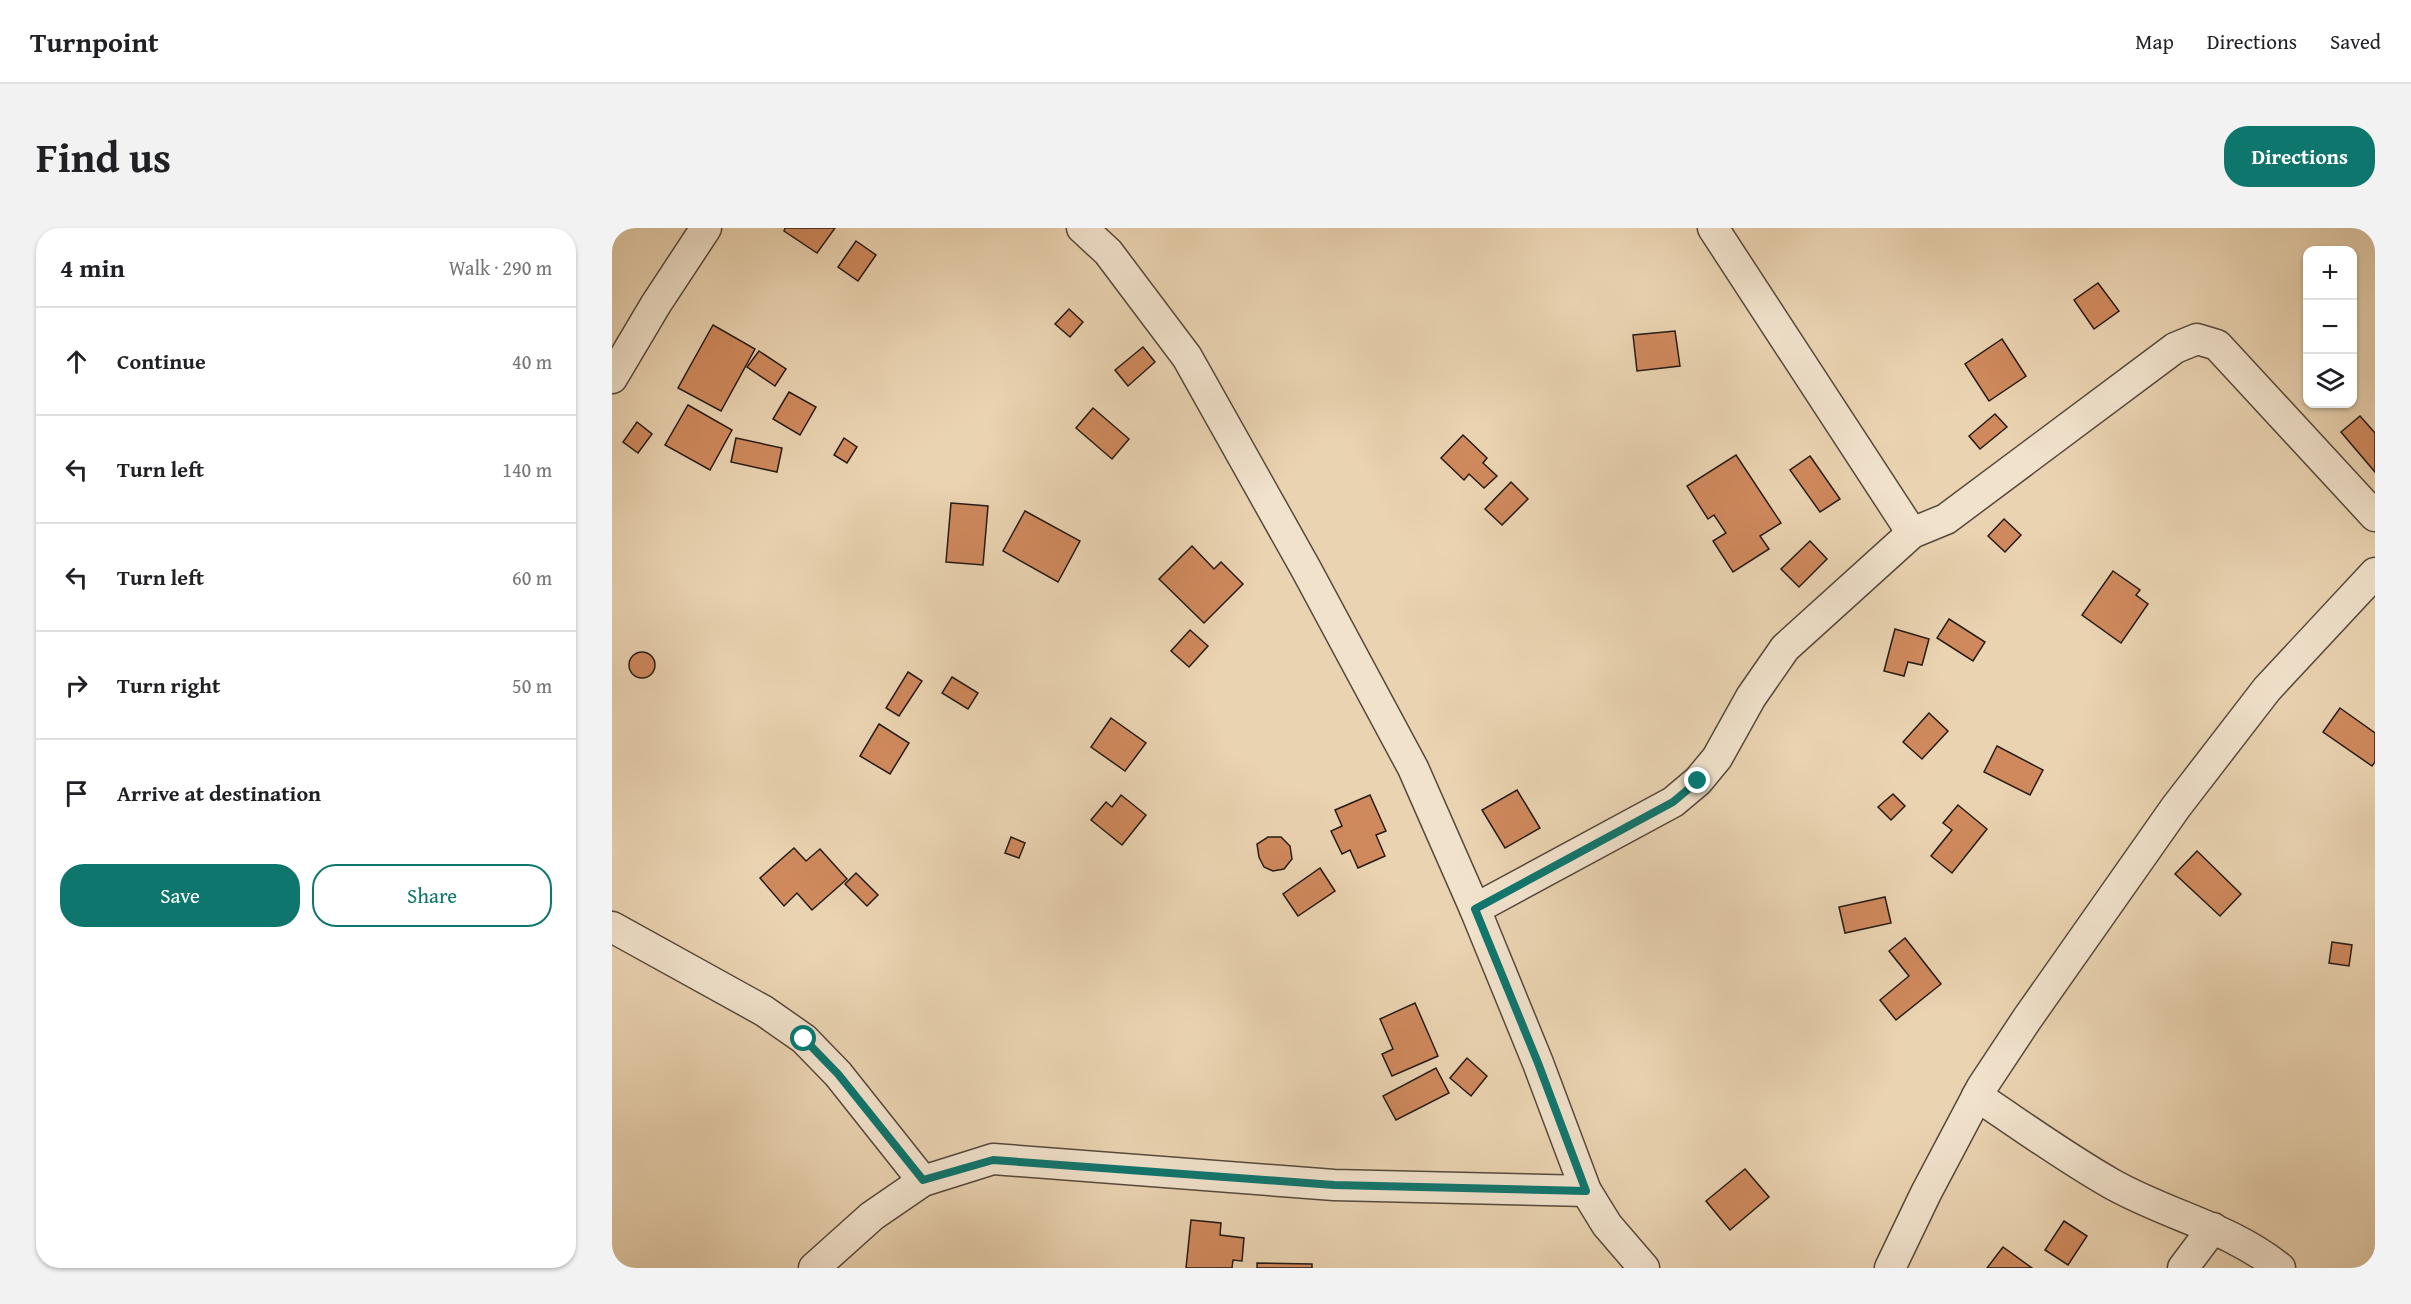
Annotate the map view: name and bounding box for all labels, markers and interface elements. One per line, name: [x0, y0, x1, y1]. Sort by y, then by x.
text: Turnpoint: [30, 21, 159, 62]
text: Map: [2135, 26, 2174, 57]
text: Directions: [2207, 26, 2297, 57]
text: Saved: [2330, 26, 2381, 57]
text: Find us: [36, 126, 171, 187]
button: Directions: [2224, 126, 2375, 187]
map controls: [2303, 246, 2357, 408]
button: +: [2303, 246, 2357, 300]
text: 4 min: [60, 248, 125, 287]
text: Walk · 290 m: [449, 253, 552, 282]
button: −: [2303, 300, 2357, 354]
icon: ahead: [60, 345, 93, 378]
text: Continue: [117, 345, 206, 377]
text: 40 m: [512, 347, 552, 376]
button: layers: [2303, 354, 2357, 408]
icon: left: [60, 453, 93, 486]
text: Turn left: [117, 453, 204, 485]
text: 140 m: [502, 455, 552, 484]
icon: left: [60, 561, 93, 594]
text: Turn left: [117, 561, 204, 593]
text: 60 m: [512, 563, 552, 592]
icon: right: [60, 669, 93, 702]
text: Turn right: [117, 669, 220, 701]
text: 50 m: [512, 671, 552, 700]
route end: [1684, 767, 1710, 793]
icon: arrive: [60, 777, 93, 810]
text: Arrive at destination: [117, 777, 321, 809]
button: Save: [60, 864, 300, 927]
button: Share: [312, 864, 552, 927]
route start: [790, 1025, 816, 1051]

